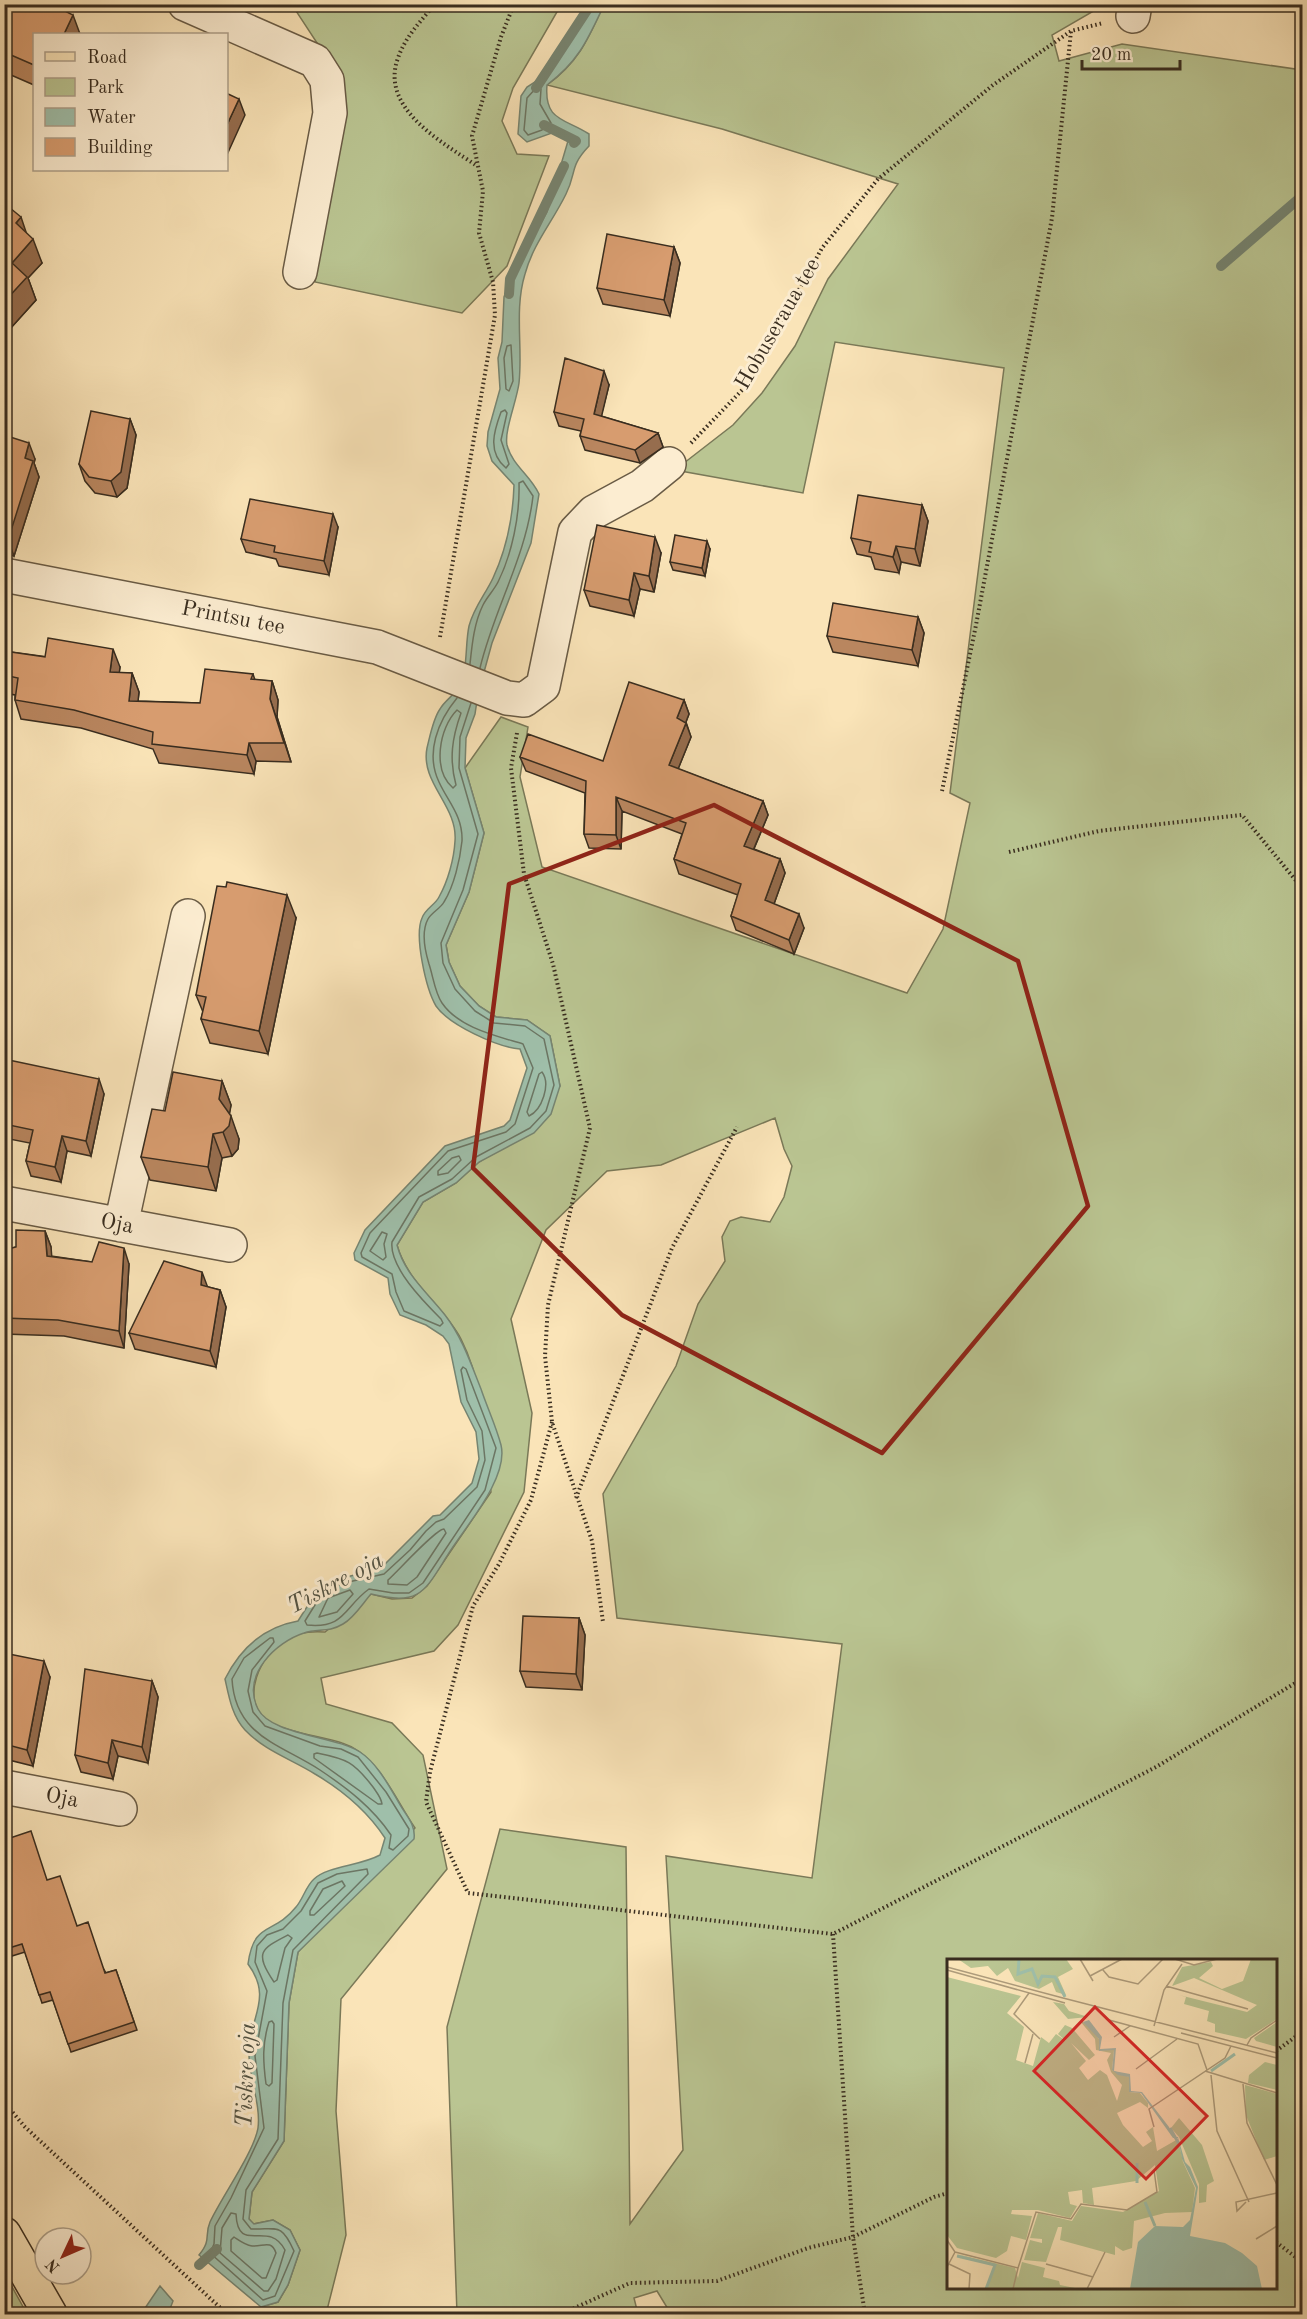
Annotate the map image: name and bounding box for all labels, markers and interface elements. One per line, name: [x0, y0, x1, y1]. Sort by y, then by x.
legend: [33, 33, 228, 171]
scale bar: [1082, 33, 1180, 71]
text: 20 m: [1091, 46, 1131, 64]
text: Road: [87, 49, 127, 67]
text: Park: [87, 79, 124, 97]
text: Water: [87, 109, 136, 127]
text: Building: [87, 139, 153, 157]
street label: Hobuseraua tee: [732, 255, 824, 393]
street label: Printsu tee: [179, 597, 287, 639]
street label: Oja: [99, 1210, 136, 1238]
water label: Tiskre oja: [284, 1549, 388, 1619]
street label: Oja: [44, 1784, 81, 1812]
inset map: [947, 1959, 1277, 2289]
water label: Tiskre oja: [233, 2022, 261, 2128]
north arrow: [33, 2226, 93, 2286]
text: N: [43, 2255, 64, 2275]

